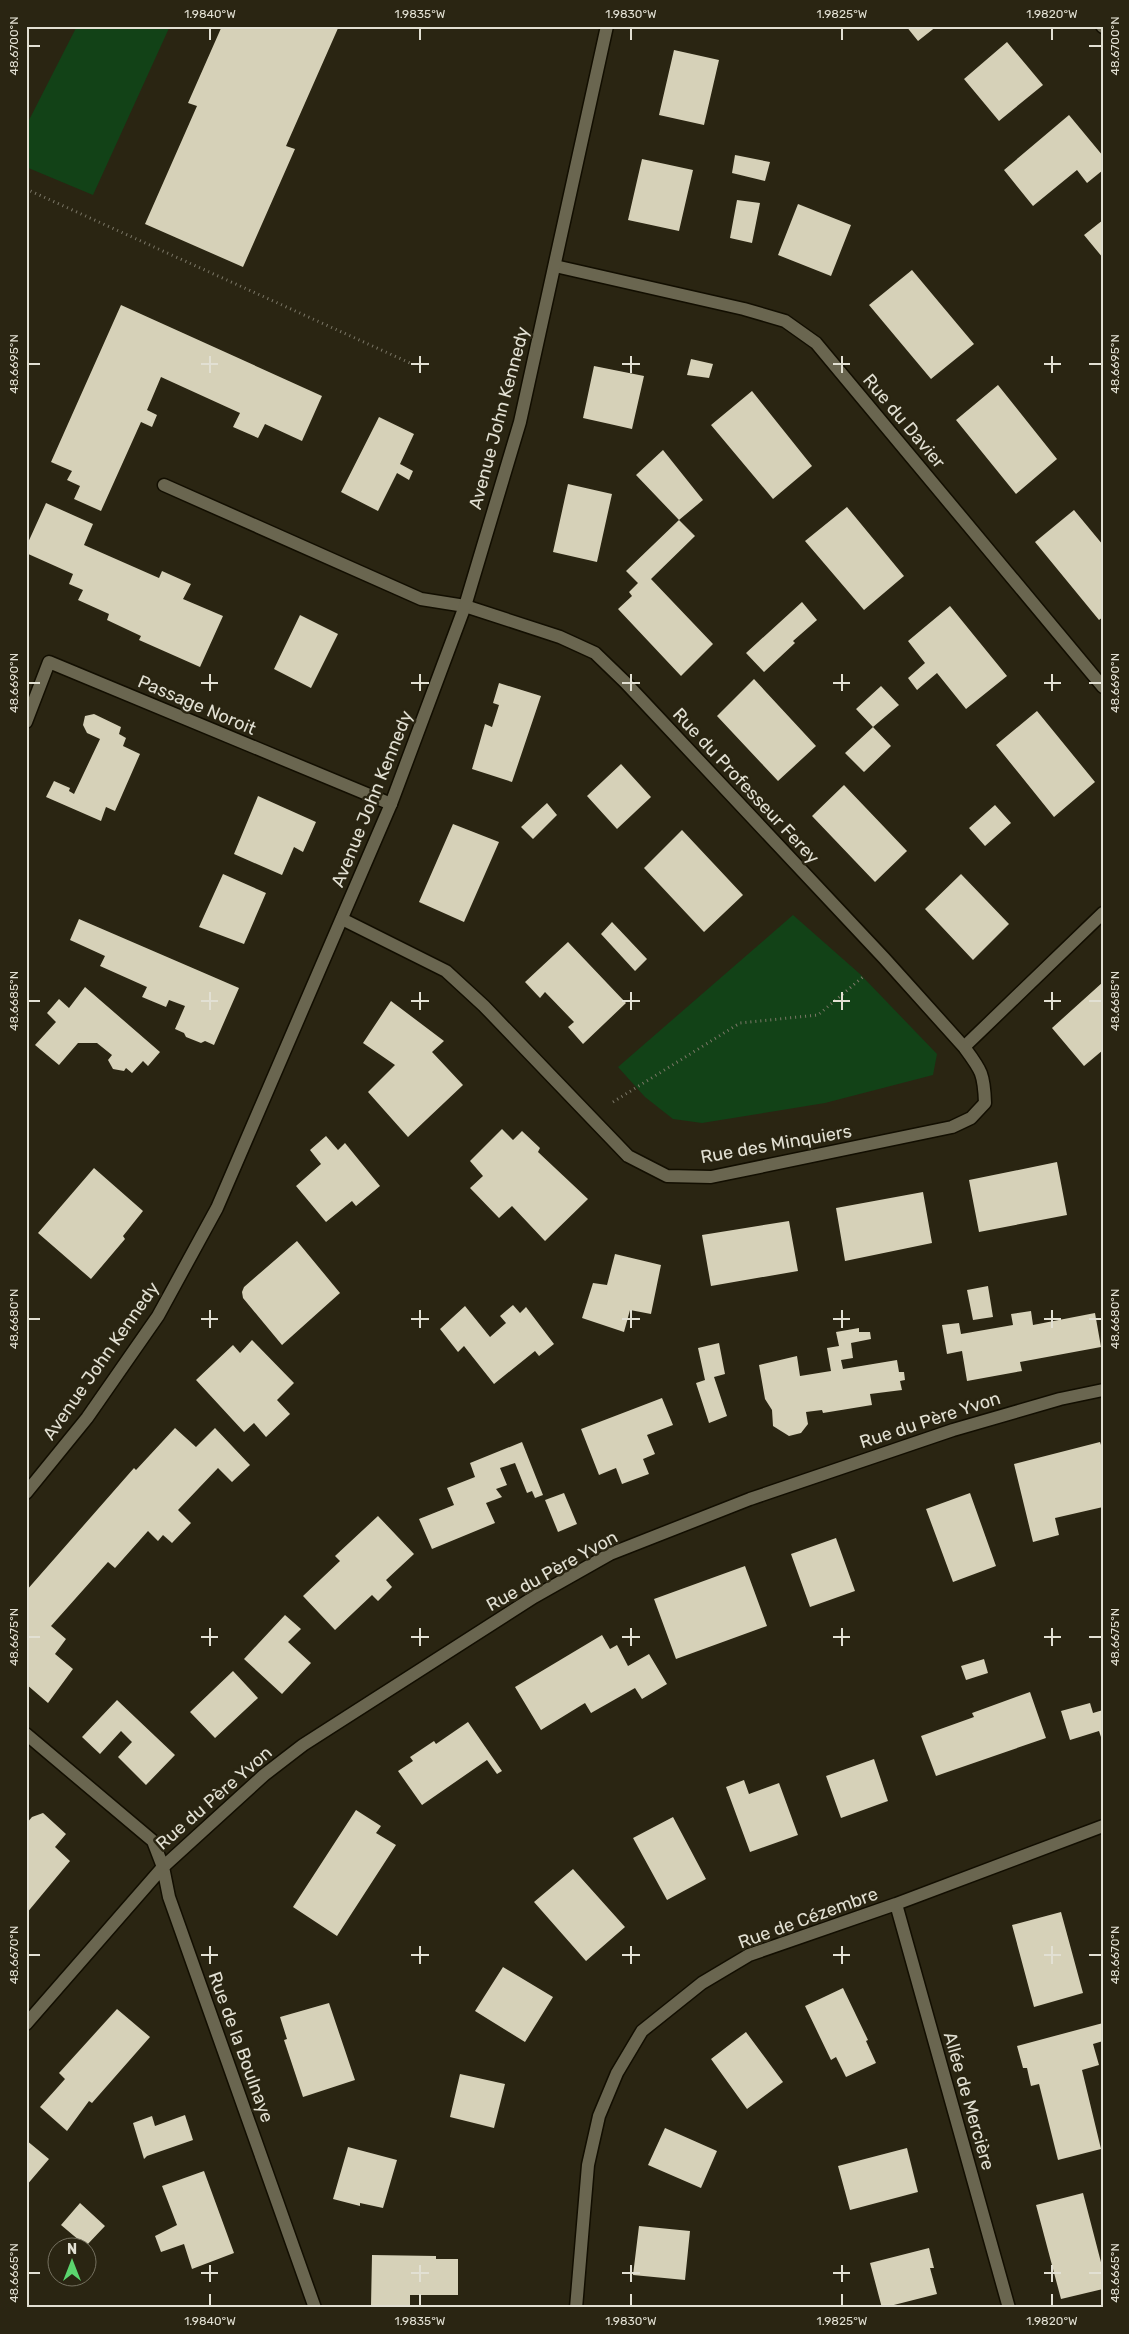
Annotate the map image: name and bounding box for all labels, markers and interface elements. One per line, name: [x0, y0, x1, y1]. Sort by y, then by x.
text: 1.9840°W: [184, 7, 236, 21]
text: 1.9835°W: [395, 7, 446, 21]
text: 1.9830°W: [605, 7, 657, 21]
text: 1.9825°W: [817, 7, 868, 21]
text: 1.9820°W: [1026, 7, 1078, 21]
text: 48.6700°N: [7, 16, 21, 76]
text: 48.6700°N: [1108, 16, 1122, 76]
street label: Avenue John Kennedy: [464, 324, 534, 512]
text: 48.6695°N: [7, 334, 21, 394]
text: 48.6695°N: [1108, 334, 1122, 394]
street label: Rue du Davier: [858, 369, 950, 473]
text: 48.6690°N: [7, 653, 21, 713]
text: 48.6690°N: [1108, 653, 1122, 713]
street label: Passage Noroit: [135, 670, 259, 740]
street label: Rue du Professeur Ferey: [668, 703, 824, 869]
street label: Avenue John Kennedy: [327, 707, 418, 890]
text: 48.6685°N: [7, 971, 21, 1031]
text: 48.6685°N: [1108, 971, 1122, 1031]
street label: Rue des Minquiers: [699, 1120, 853, 1168]
street label: Avenue John Kennedy: [38, 1277, 164, 1444]
text: 48.6680°N: [7, 1289, 21, 1349]
text: 48.6680°N: [1108, 1289, 1122, 1349]
street label: Rue du Père Yvon: [857, 1387, 1003, 1453]
street label: Rue du Père Yvon: [482, 1526, 622, 1616]
text: 48.6675°N: [7, 1608, 21, 1666]
text: 48.6675°N: [1108, 1608, 1122, 1666]
street label: Rue du Père Yvon: [151, 1742, 277, 1854]
street label: Rue de Cézembre: [735, 1883, 881, 1953]
text: 48.6670°N: [7, 1926, 21, 1984]
text: 48.6670°N: [1108, 1926, 1122, 1984]
street label: Rue de la Boulnaye: [203, 1969, 279, 2125]
street label: Allée de Mercière: [939, 2029, 999, 2173]
north arrow: [48, 2236, 98, 2286]
text: N: [67, 2241, 77, 2258]
text: 48.6665°N: [7, 2243, 21, 2303]
text: 48.6665°N: [1108, 2243, 1122, 2303]
text: 1.9840°W: [184, 2314, 236, 2328]
text: 1.9835°W: [395, 2314, 446, 2328]
text: 1.9830°W: [605, 2314, 657, 2328]
text: 1.9825°W: [817, 2314, 868, 2328]
text: 1.9820°W: [1026, 2314, 1078, 2328]

